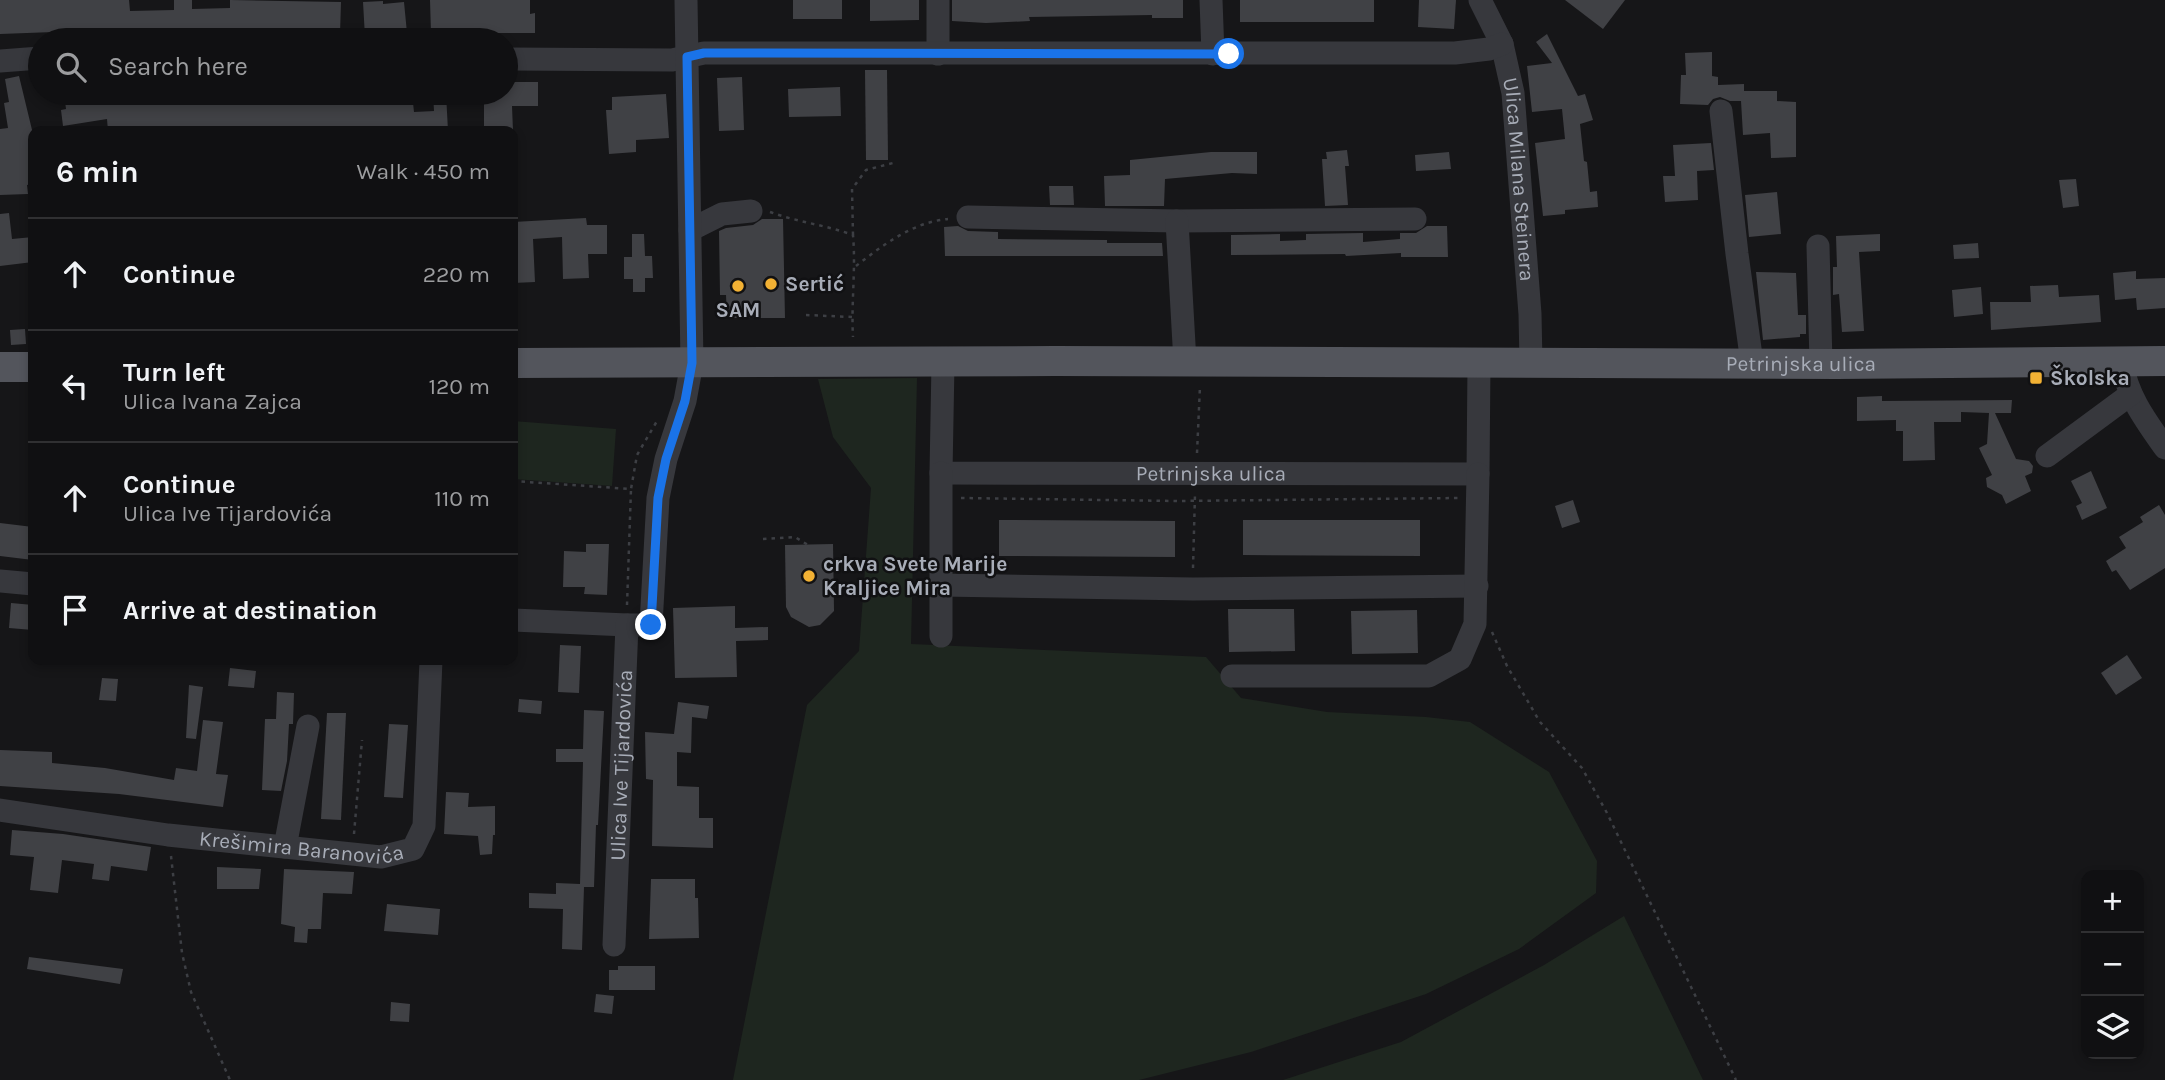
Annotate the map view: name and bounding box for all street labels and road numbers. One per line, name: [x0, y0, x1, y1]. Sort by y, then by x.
street label: Ulica Milana Steinera: [1498, 75, 1539, 282]
street label: Petrinjska ulica: [1726, 352, 1876, 376]
street label: Petrinjska ulica: [1136, 461, 1286, 486]
street label: Ulica Ive Tijardovića: [605, 669, 637, 861]
street label: Krešimira Baranovića: [198, 826, 406, 869]

